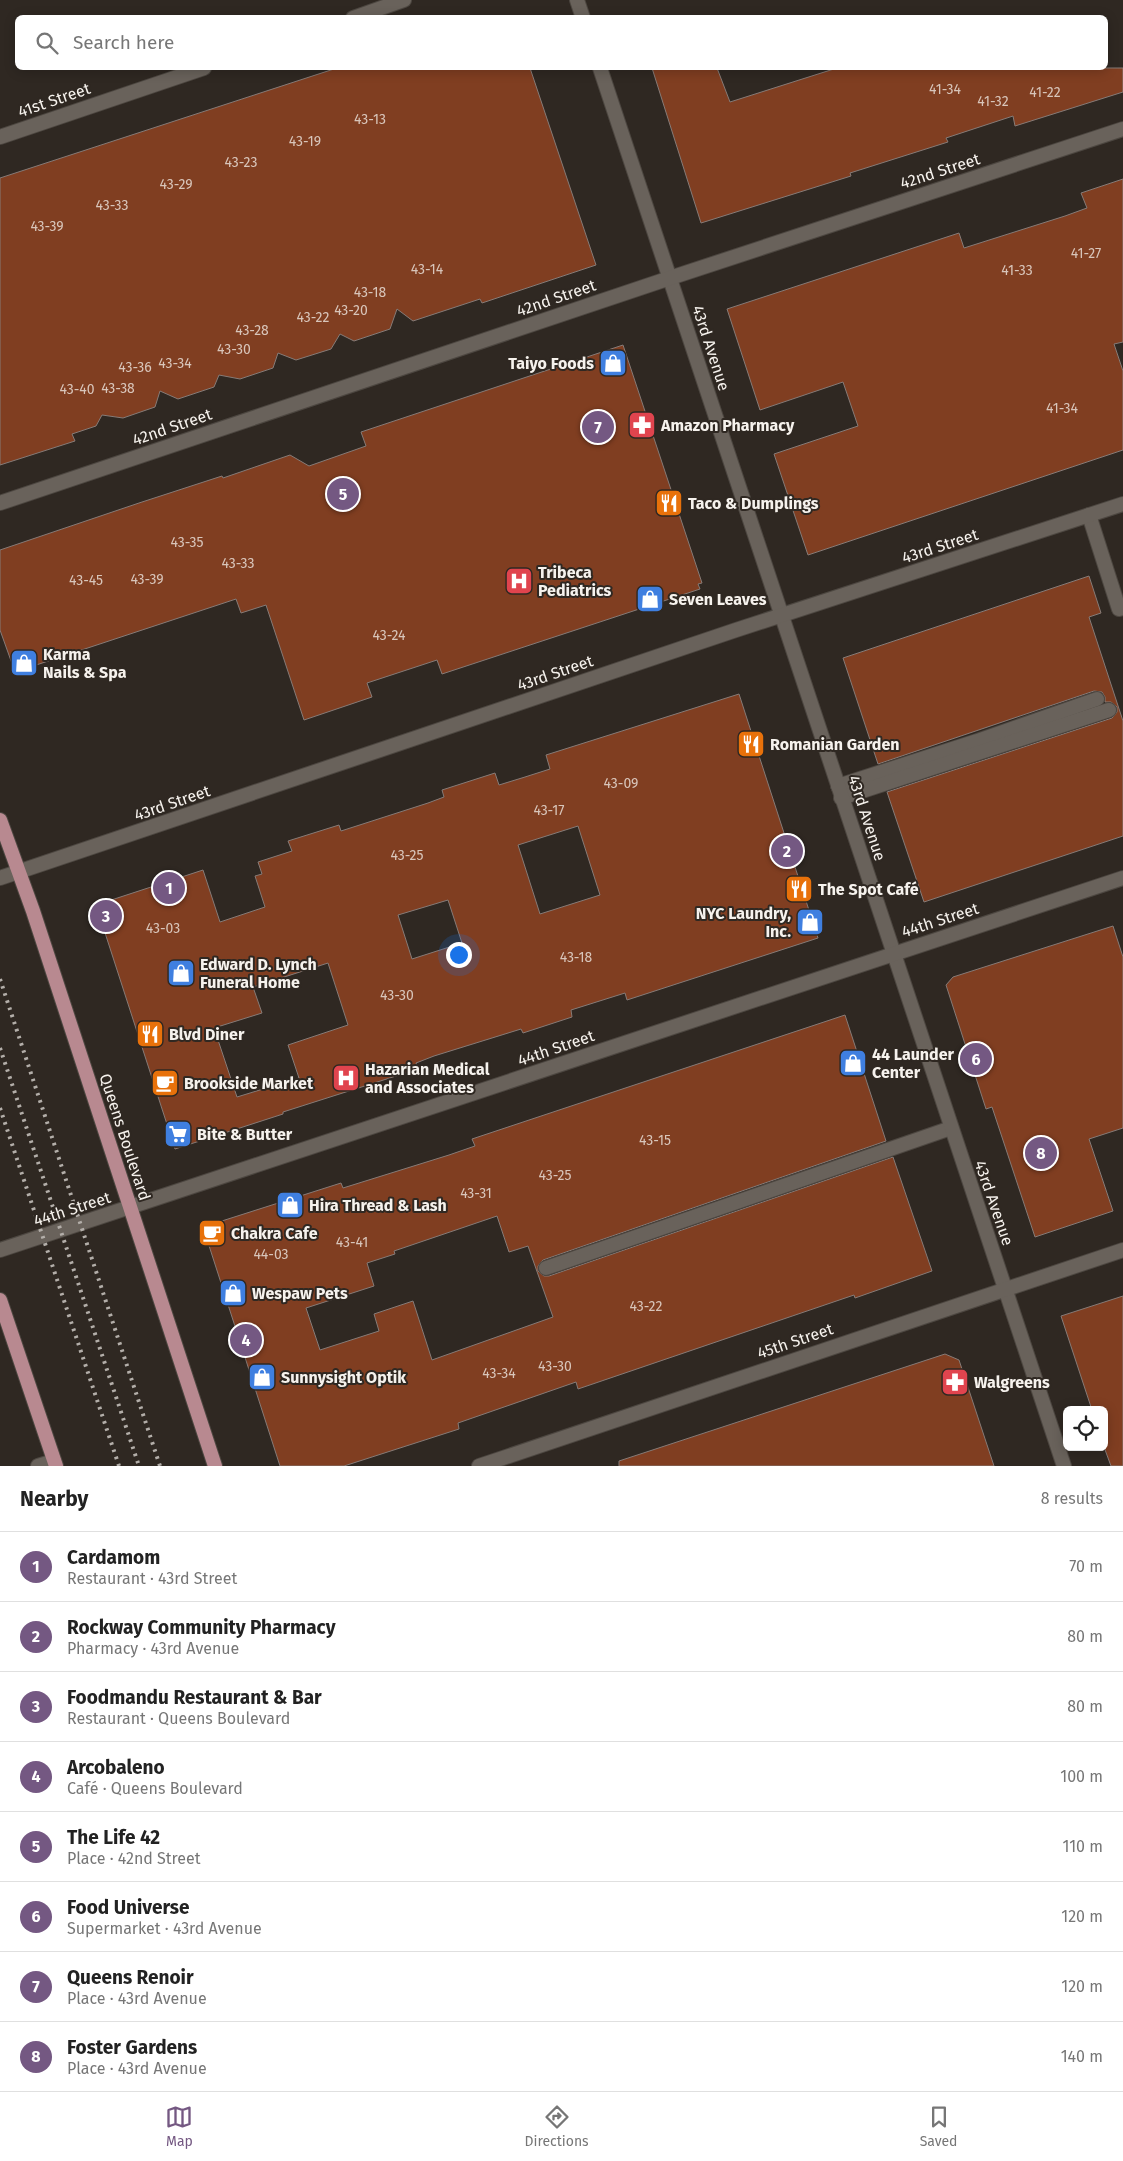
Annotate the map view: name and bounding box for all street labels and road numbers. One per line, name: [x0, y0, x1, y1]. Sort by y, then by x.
street label: 41st Street: [15, 79, 93, 121]
street label: 42nd Street: [898, 149, 982, 193]
street label: 42nd Street: [514, 275, 598, 320]
street label: 43rd Avenue: [688, 303, 734, 393]
street label: 42nd Street: [130, 404, 214, 449]
street label: 43rd Street: [899, 525, 981, 567]
street label: 43rd Street: [514, 651, 596, 695]
street label: 43rd Avenue: [844, 773, 890, 863]
street label: 43rd Street: [131, 781, 213, 825]
street label: 44th Street: [899, 899, 981, 941]
street label: 44th Street: [515, 1026, 597, 1070]
street label: Queens Boulevard: [96, 1071, 154, 1203]
street label: 43rd Avenue: [971, 1158, 1017, 1248]
street label: 44th Street: [31, 1188, 113, 1230]
street label: 45th Street: [755, 1319, 836, 1363]

